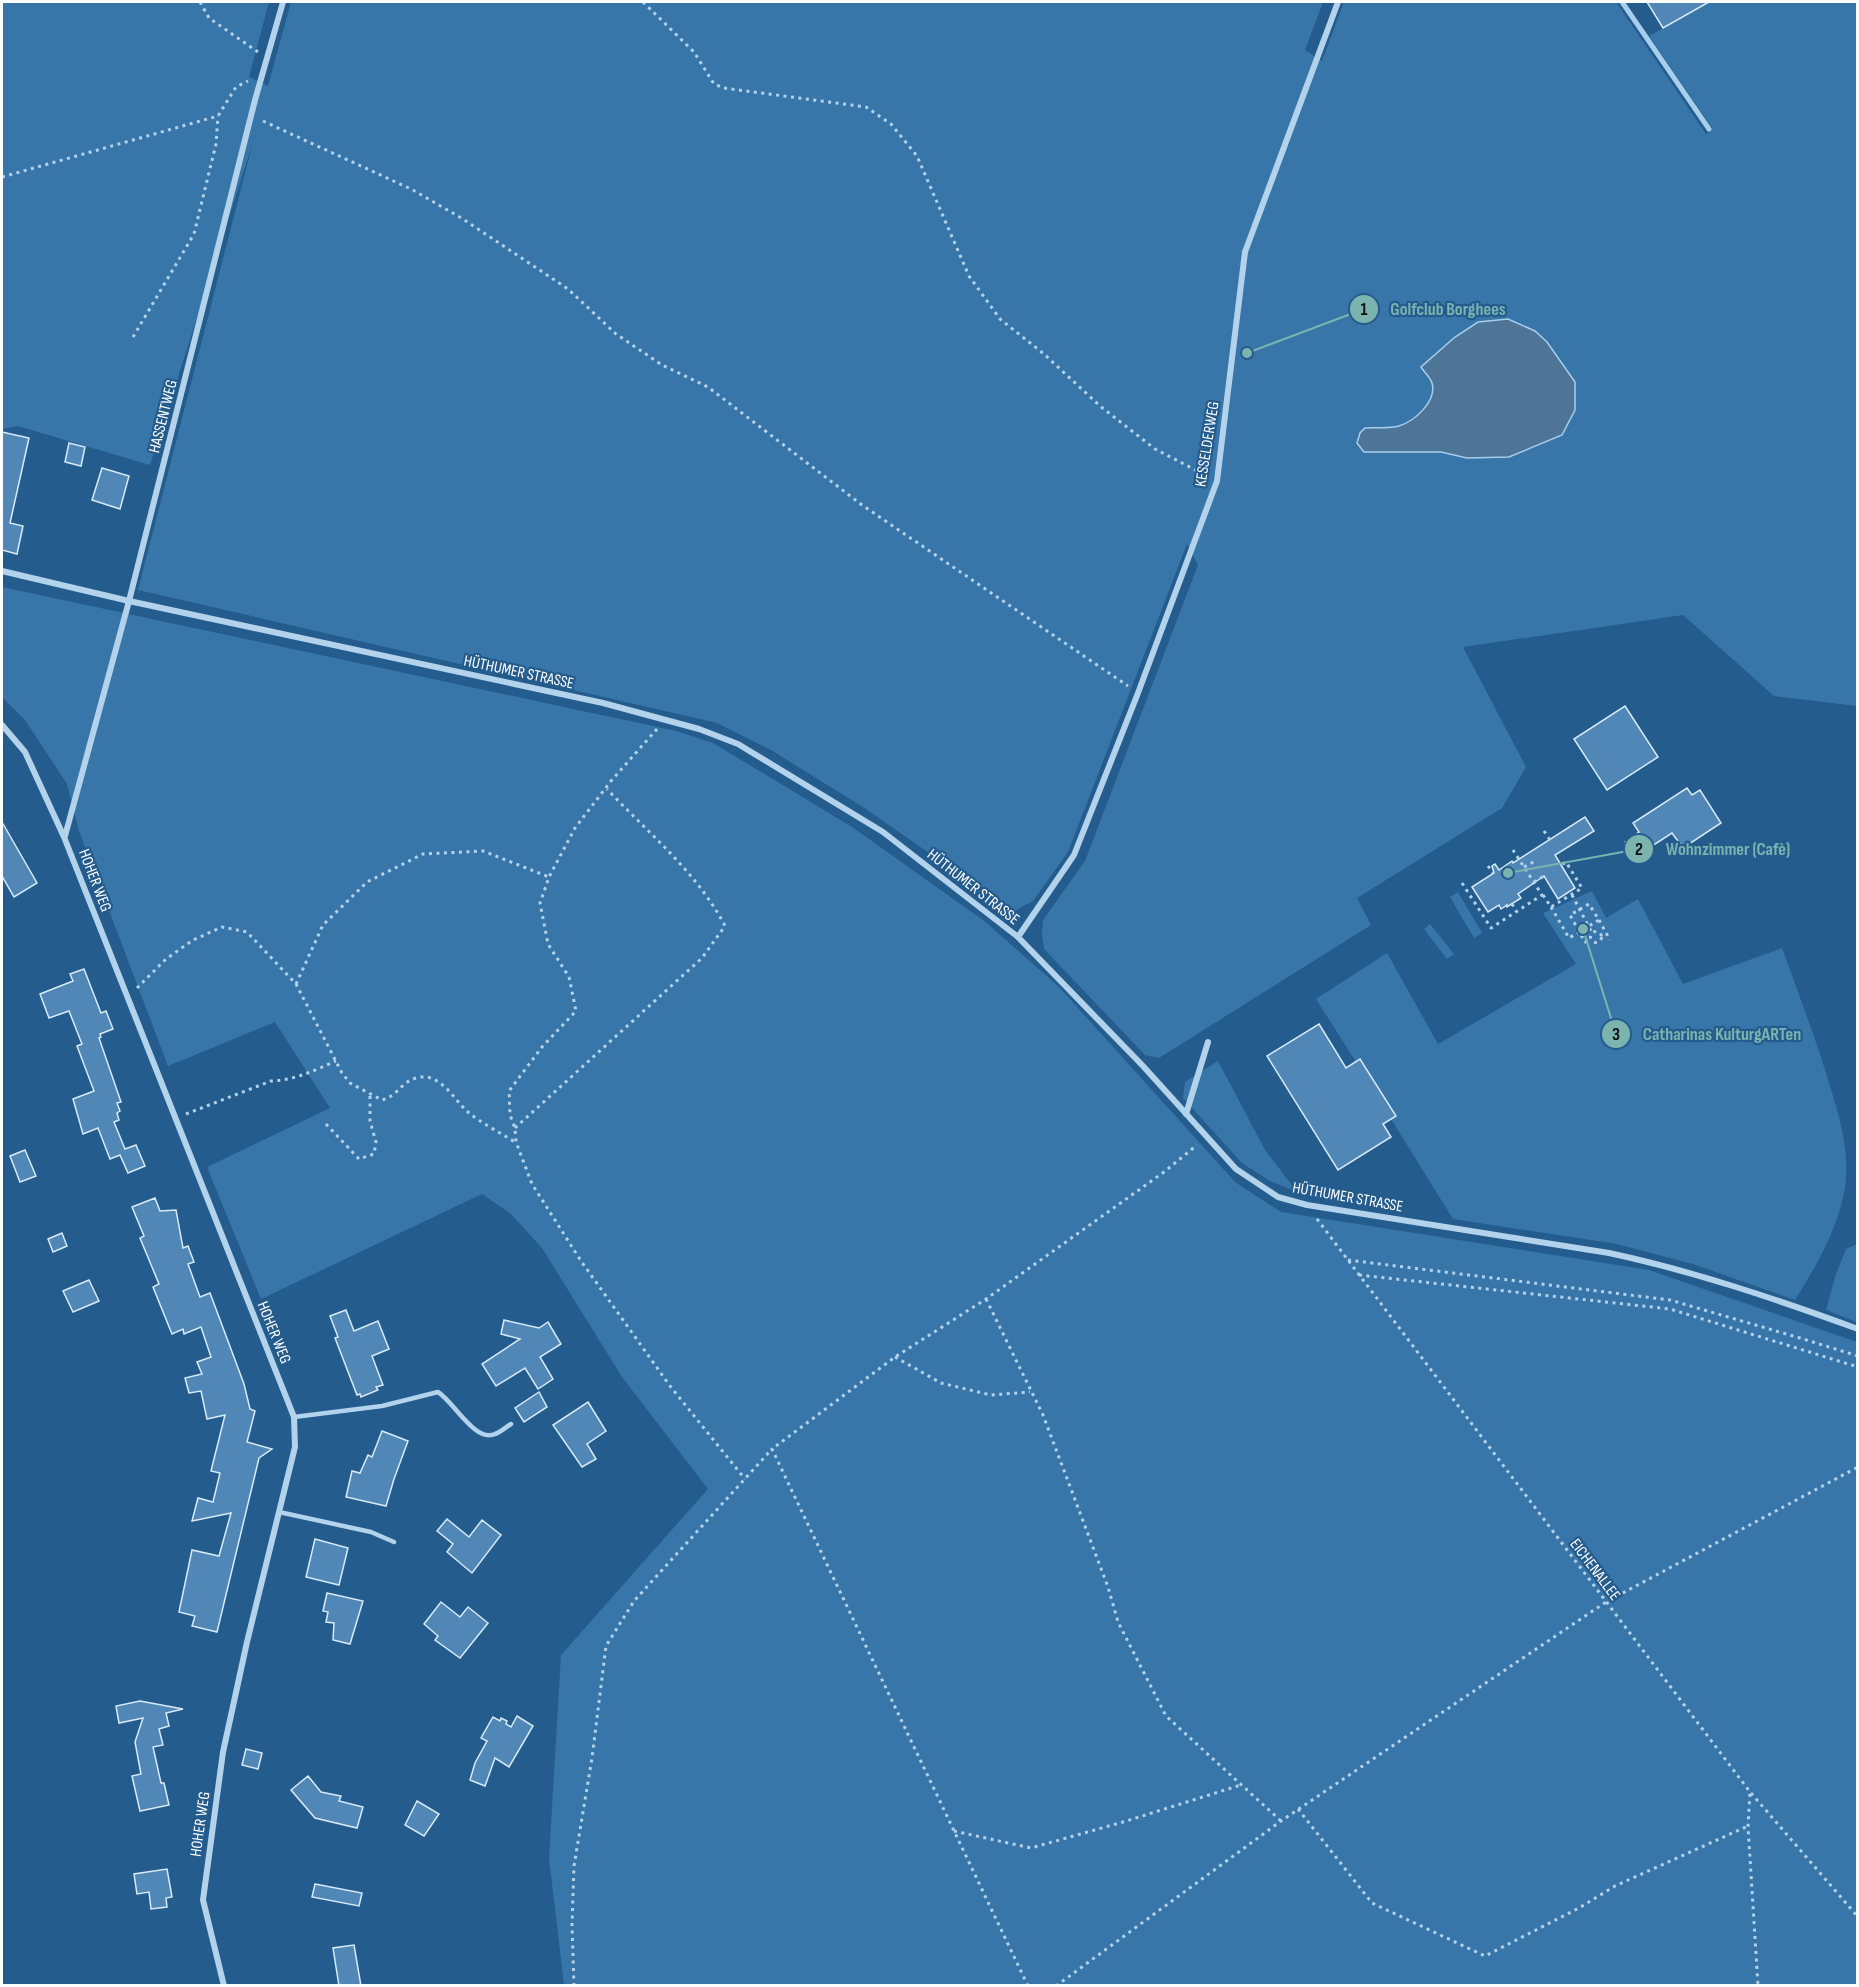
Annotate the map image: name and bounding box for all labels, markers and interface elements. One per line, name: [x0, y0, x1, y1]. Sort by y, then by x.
callout: Golfclub Borghees: [1349, 291, 1518, 327]
text: 1: [1360, 299, 1368, 320]
text: Golfclub Borghees: [1390, 299, 1506, 320]
street label: HASSENTWEG: [145, 378, 182, 455]
street label: KESSELDERWEG: [1191, 400, 1224, 488]
street label: HÜTHUMER STRASSE: [462, 652, 575, 693]
callout: Wohnzimmer (Cafè): [1624, 831, 1802, 867]
text: 2: [1635, 839, 1643, 860]
text: Wohnzimmer (Cafè): [1666, 839, 1790, 860]
street label: HÜTHUMER STRASSE: [923, 845, 1023, 929]
street label: HOHER WEG: [74, 847, 115, 915]
callout: Catharinas KulturgARTen: [1601, 1016, 1813, 1052]
text: 3: [1612, 1024, 1620, 1045]
text: Catharinas KulturgARTen: [1643, 1024, 1801, 1045]
street label: HÜTHUMER STRASSE: [1291, 1178, 1405, 1217]
street label: HOHER WEG: [253, 1299, 295, 1366]
street label: EICHENALLEE: [1565, 1535, 1624, 1605]
street label: HOHER WEG: [187, 1790, 214, 1858]

